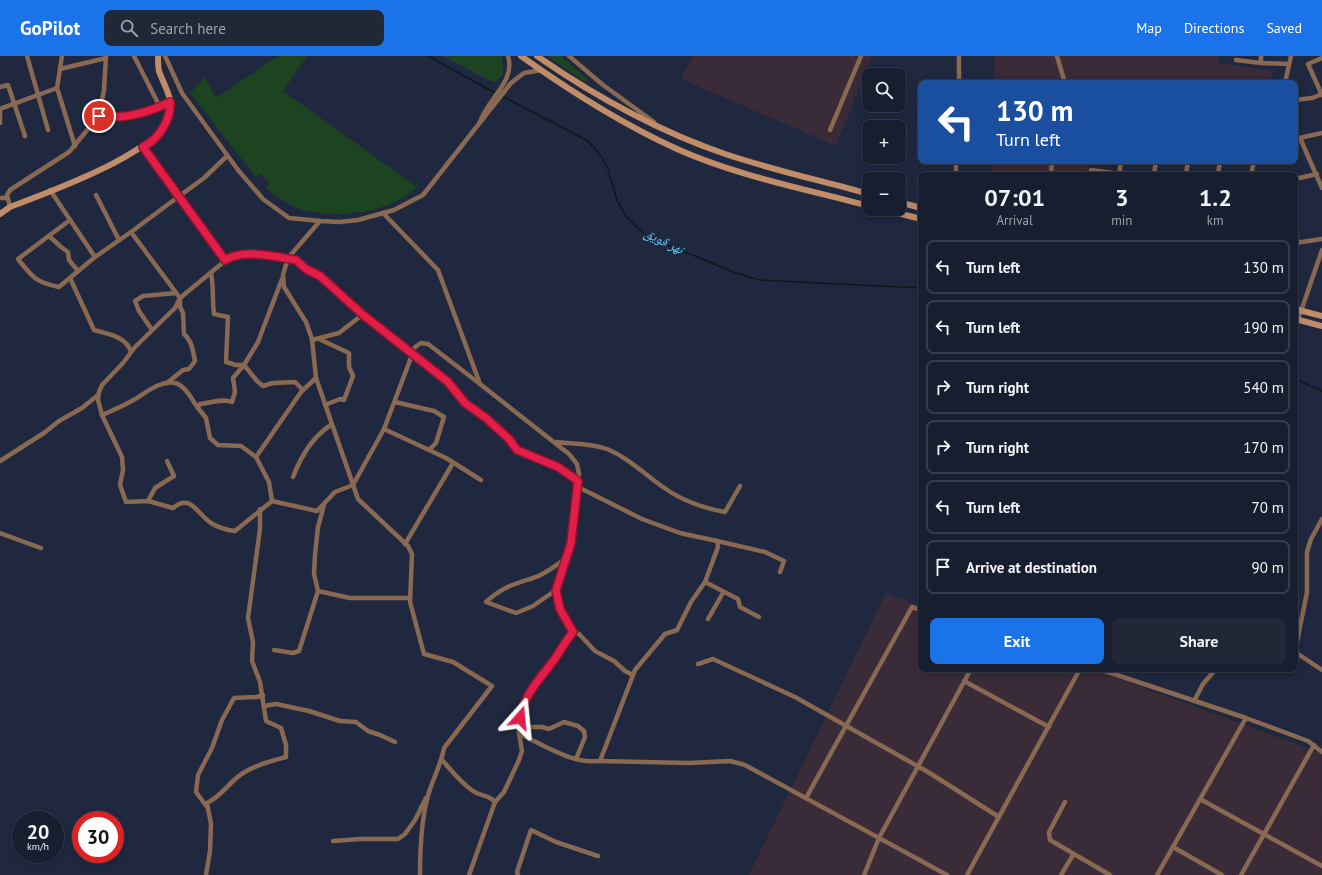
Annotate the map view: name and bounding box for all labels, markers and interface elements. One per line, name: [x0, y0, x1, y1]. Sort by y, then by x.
search box: [104, 10, 384, 46]
text: GoPilot: [20, 16, 80, 40]
icon: search: [118, 17, 140, 39]
text: Search here: [150, 19, 226, 38]
text: Map: [1136, 19, 1162, 37]
text: Directions: [1184, 19, 1244, 37]
text: Saved: [1266, 19, 1302, 37]
map controls: [862, 68, 906, 216]
button: search: [862, 68, 906, 112]
text: 130 m: [996, 92, 1073, 129]
icon: left: [930, 96, 982, 148]
pin: [82, 99, 116, 133]
icon: arrive: [88, 105, 110, 127]
button: +: [862, 120, 906, 164]
text: Turn left: [996, 128, 1061, 151]
button: −: [862, 172, 906, 216]
text: 07:01: [984, 182, 1045, 213]
text: 3: [1115, 182, 1129, 213]
text: 1.2: [1199, 182, 1232, 213]
text: Arrival: [996, 212, 1033, 229]
text: min: [1111, 212, 1132, 229]
text: km: [1207, 212, 1224, 229]
water label: نهر قويق: [642, 224, 688, 259]
icon: left: [932, 256, 954, 278]
text: Turn left: [966, 258, 1020, 277]
text: 130 m: [1243, 258, 1284, 277]
icon: left: [932, 316, 954, 338]
text: Turn left: [966, 318, 1020, 337]
text: 190 m: [1243, 318, 1284, 337]
icon: right: [932, 376, 954, 398]
text: Turn right: [966, 378, 1029, 397]
text: 540 m: [1243, 378, 1284, 397]
icon: right: [932, 436, 954, 458]
text: Turn right: [966, 438, 1029, 457]
text: 170 m: [1243, 438, 1284, 457]
icon: left: [932, 496, 954, 518]
text: Turn left: [966, 498, 1020, 517]
text: 70 m: [1251, 498, 1284, 517]
icon: arrive: [932, 556, 954, 578]
text: Arrive at destination: [966, 558, 1097, 577]
text: 90 m: [1251, 558, 1284, 577]
button: Exit: [930, 618, 1104, 664]
button: Share: [1112, 618, 1286, 664]
position arrow: [499, 697, 541, 739]
speed limit sign: 30: [72, 811, 124, 863]
text: 20: [27, 819, 49, 845]
text: km/h: [27, 840, 49, 853]

